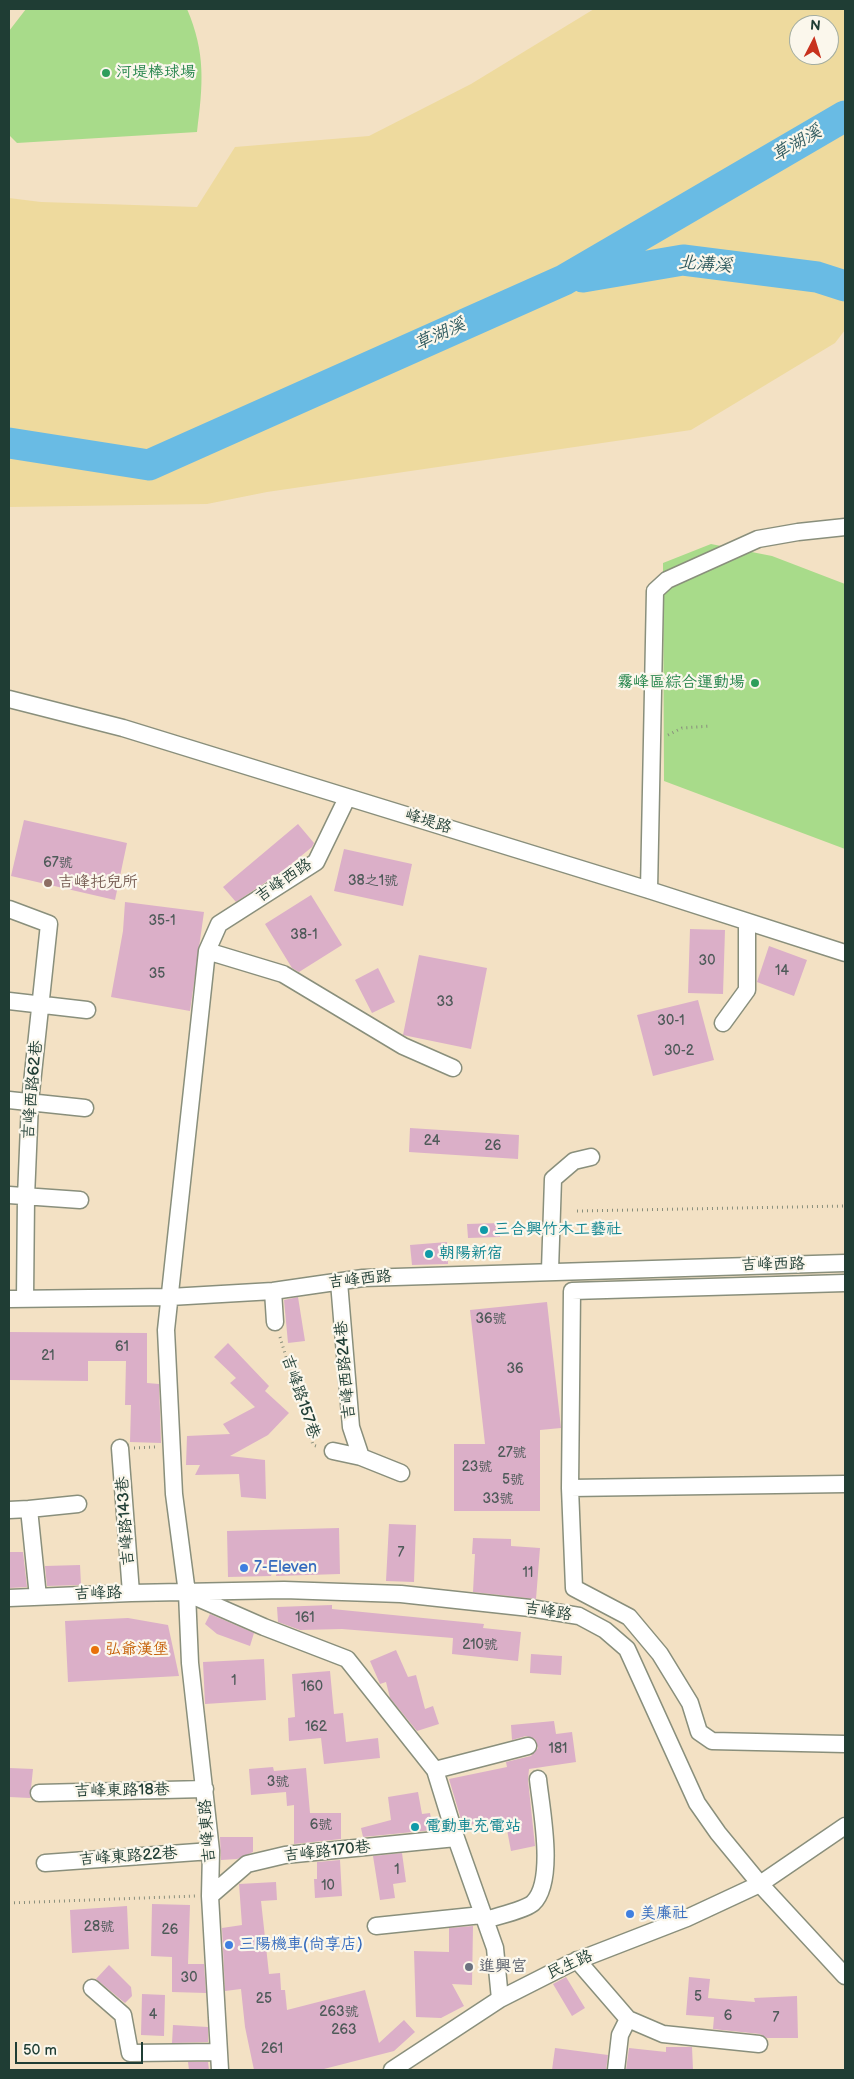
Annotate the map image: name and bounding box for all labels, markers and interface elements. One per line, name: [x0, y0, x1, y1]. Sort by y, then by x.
north arrow: [789, 15, 839, 65]
text: N: [809, 17, 821, 34]
place label: 河堤棒球場: [116, 63, 196, 83]
marker: 河堤棒球場: [100, 67, 112, 79]
water label: 草湖溪: [768, 121, 826, 167]
water label: 北溝溪: [677, 252, 733, 278]
water label: 草湖溪: [411, 314, 469, 356]
place label: 霧峰區綜合運動場: [617, 673, 745, 693]
marker: 霧峰區綜合運動場: [749, 677, 761, 689]
street label: 峰堤路: [402, 806, 454, 838]
house number: 67號: [43, 855, 73, 871]
street label: 吉峰西路: [252, 855, 316, 907]
place label: 吉峰托兒所: [58, 873, 138, 893]
house number: 38之1號: [348, 873, 398, 889]
marker: 吉峰托兒所: [42, 877, 54, 889]
house number: 35-1: [148, 913, 176, 929]
house number: 38-1: [290, 927, 318, 943]
house number: 30: [699, 953, 715, 969]
house number: 14: [775, 963, 789, 979]
house number: 35: [149, 966, 165, 982]
house number: 33: [436, 994, 454, 1010]
house number: 30-1: [657, 1013, 685, 1029]
street label: 吉峰西路62巷: [19, 1040, 47, 1140]
house number: 30-2: [664, 1043, 694, 1059]
house number: 24: [424, 1133, 440, 1149]
house number: 26: [485, 1138, 501, 1154]
place label: 三合興竹木工藝社: [494, 1220, 622, 1240]
marker: 三合興竹木工藝社: [478, 1224, 490, 1236]
place label: 朝陽新宿: [439, 1244, 503, 1264]
marker: 朝陽新宿: [423, 1248, 435, 1260]
street label: 吉峰西路: [741, 1255, 805, 1275]
street label: 吉峰西路: [327, 1267, 393, 1293]
house number: 36號: [475, 1311, 507, 1327]
street label: 吉峰西路24巷: [332, 1320, 360, 1420]
house number: 61: [115, 1339, 129, 1355]
house number: 21: [41, 1348, 55, 1364]
street label: 吉峰路157巷: [277, 1353, 323, 1441]
house number: 36: [506, 1361, 524, 1377]
house number: 27號: [497, 1445, 527, 1461]
house number: 23號: [462, 1459, 492, 1475]
house number: 5號: [502, 1472, 524, 1488]
street label: 吉峰路143巷: [113, 1476, 139, 1566]
house number: 33號: [482, 1491, 514, 1507]
house number: 7: [398, 1545, 404, 1561]
place label: 7-Eleven: [254, 1558, 317, 1578]
marker: 7-Eleven: [238, 1562, 250, 1574]
house number: 11: [523, 1565, 533, 1581]
street label: 吉峰路: [74, 1584, 122, 1604]
street label: 吉峰路: [523, 1599, 573, 1625]
house number: 161: [295, 1610, 315, 1626]
house number: 210號: [462, 1637, 498, 1653]
place label: 弘爺漢堡: [105, 1640, 169, 1660]
marker: 弘爺漢堡: [89, 1644, 101, 1656]
house number: 1: [231, 1673, 237, 1689]
house number: 160: [301, 1679, 323, 1695]
house number: 162: [305, 1719, 327, 1735]
house number: 181: [549, 1741, 567, 1757]
house number: 3號: [267, 1774, 289, 1790]
street label: 吉峰東路18巷: [74, 1781, 170, 1801]
street label: 吉峰東路: [196, 1798, 220, 1864]
house number: 6號: [310, 1817, 332, 1833]
place label: 電動車充電站: [425, 1817, 521, 1837]
marker: 電動車充電站: [409, 1821, 421, 1833]
street label: 吉峰路170巷: [283, 1838, 371, 1866]
street label: 吉峰東路22巷: [78, 1844, 178, 1870]
house number: 1: [394, 1862, 400, 1878]
house number: 10: [321, 1878, 335, 1894]
place label: 美廉社: [640, 1904, 688, 1924]
marker: 美廉社: [624, 1908, 636, 1920]
house number: 28號: [84, 1919, 114, 1935]
house number: 26: [162, 1922, 178, 1938]
place label: 三陽機車(尚享店): [239, 1935, 363, 1955]
marker: 三陽機車(尚享店): [223, 1939, 235, 1951]
street label: 民生路: [544, 1946, 596, 1984]
place label: 進興宮: [479, 1957, 527, 1977]
marker: 進興宮: [463, 1961, 475, 1973]
house number: 30: [181, 1970, 197, 1986]
house number: 5: [694, 1989, 702, 2005]
house number: 25: [256, 1991, 272, 2007]
house number: 263號: [319, 2004, 359, 2020]
house number: 4: [149, 2007, 157, 2023]
house number: 6: [724, 2008, 732, 2024]
house number: 7: [773, 2010, 779, 2026]
house number: 263: [331, 2022, 357, 2038]
scale bar: [18, 2032, 145, 2064]
text: 50 m: [23, 2041, 57, 2060]
house number: 261: [261, 2041, 283, 2057]

